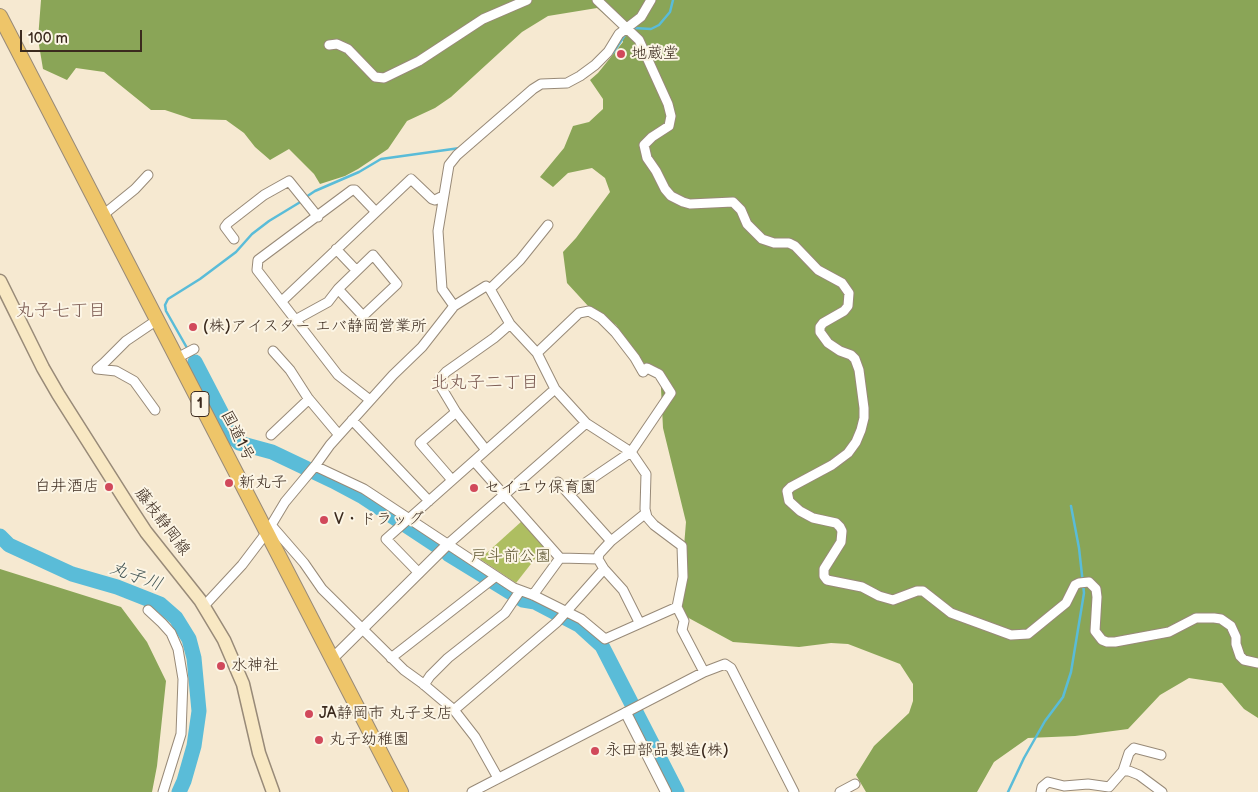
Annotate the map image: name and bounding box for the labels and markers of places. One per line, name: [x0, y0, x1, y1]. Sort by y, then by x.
place label: 地蔵堂: [631, 44, 679, 64]
marker: 地蔵堂: [615, 48, 627, 60]
place label: (株)アイスター エバ静岡営業所: [203, 317, 427, 337]
marker: (株)アイスター エバ静岡営業所: [187, 321, 199, 333]
place label: 新丸子: [239, 473, 287, 493]
place label: 白井酒店: [35, 477, 99, 497]
marker: 新丸子: [223, 477, 235, 489]
place label: セイユウ保育園: [484, 478, 596, 498]
marker: 白井酒店: [103, 481, 115, 493]
marker: セイユウ保育園: [468, 482, 480, 494]
place label: V・ドラッグ: [334, 510, 424, 530]
marker: V・ドラッグ: [318, 514, 330, 526]
place label: 水神社: [231, 656, 279, 676]
marker: 水神社: [215, 660, 227, 672]
place label: JA静岡市 丸子支店: [319, 704, 453, 724]
marker: JA静岡市 丸子支店: [303, 708, 315, 720]
place label: 丸子幼稚園: [329, 730, 409, 750]
marker: 丸子幼稚園: [313, 734, 325, 746]
place label: 永田部品製造(株): [605, 741, 729, 761]
marker: 永田部品製造(株): [589, 745, 601, 757]

